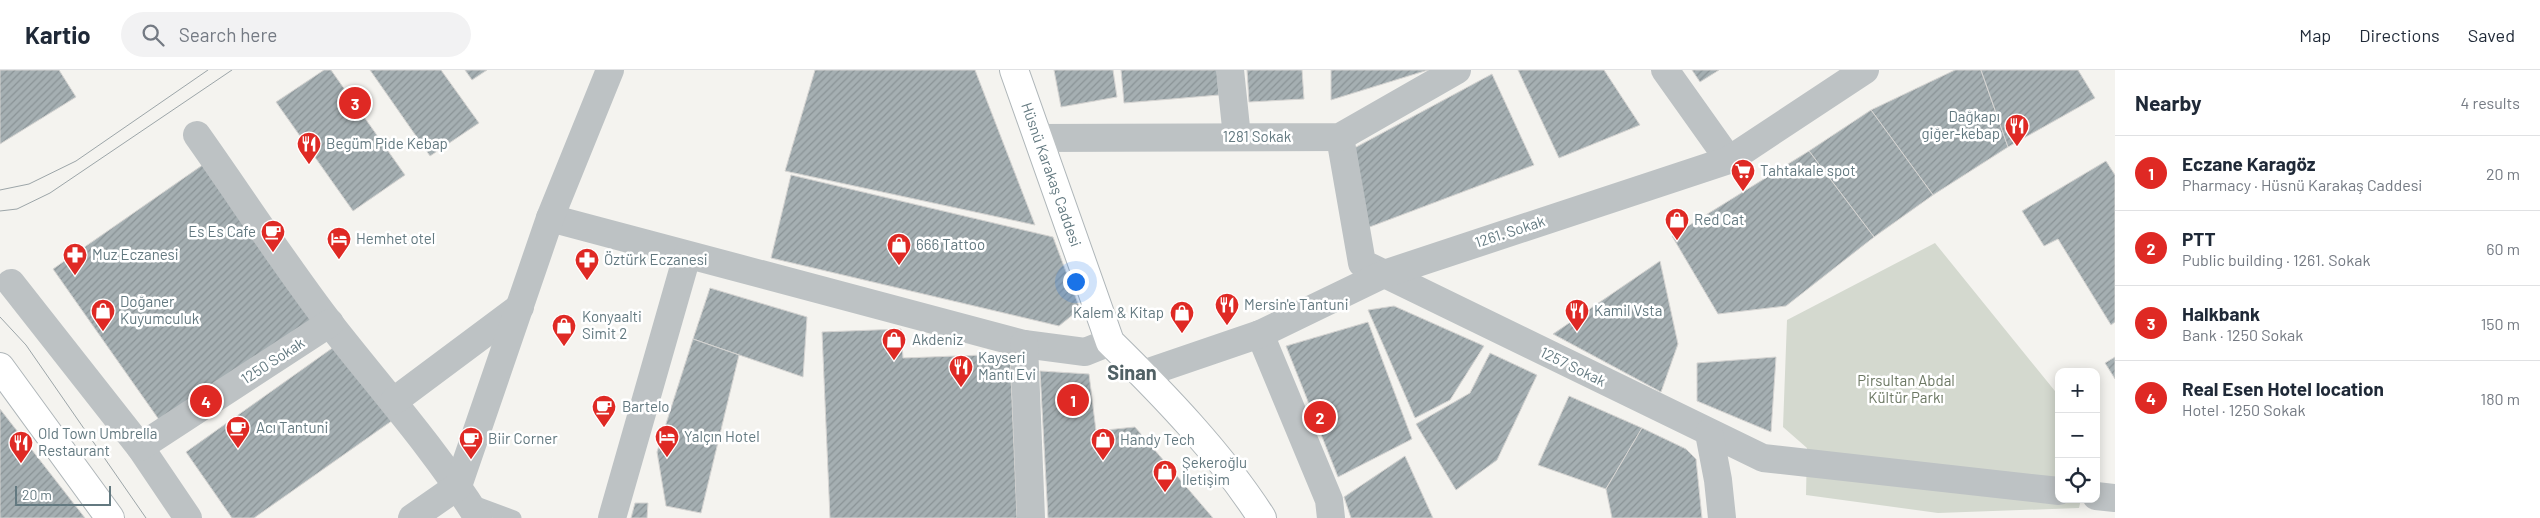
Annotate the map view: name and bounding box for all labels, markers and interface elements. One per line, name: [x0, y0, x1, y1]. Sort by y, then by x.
search box: [121, 12, 471, 57]
text: Kartio: [25, 20, 91, 49]
icon: search: [139, 21, 167, 49]
text: Search here: [179, 23, 277, 46]
text: Map: [2299, 24, 2331, 46]
text: Directions: [2359, 24, 2440, 46]
text: Saved: [2468, 24, 2515, 46]
pin: 3: [339, 84, 371, 122]
text: Nearby: [2135, 90, 2201, 115]
text: 4 results: [2460, 93, 2520, 112]
street label: Hüsnü Karakaş Caddesi: [1018, 100, 1086, 249]
place label: Dağkapı giğer-kebap: [1921, 107, 2000, 142]
restaurant icon: Dağkapı giğer-kebap: [2004, 113, 2030, 147]
street label: 1281 Sokak: [1223, 127, 1292, 145]
restaurant icon: Begüm Pide Kebap: [296, 131, 322, 165]
place label: Begüm Pide Kebap: [326, 134, 448, 152]
text: Eczane Karagöz: [2182, 152, 2316, 175]
supermarket icon: Tahtakale spot: [1730, 158, 1756, 192]
place label: Tahtakale spot: [1760, 161, 1856, 179]
text: 1: [2148, 164, 2154, 183]
text: 20 m: [2486, 164, 2520, 183]
text: Pharmacy · Hüsnü Karakaş Caddesi: [2182, 175, 2422, 194]
shop icon: Red Cat: [1664, 207, 1690, 241]
place label: Red Cat: [1694, 210, 1744, 228]
street label: 1261. Sokak: [1472, 211, 1547, 251]
cafe icon: Es Es Cafe: [260, 219, 286, 253]
place label: Es Es Cafe: [188, 222, 256, 240]
hotel icon: Hemhet otel: [326, 226, 352, 260]
text: PTT: [2182, 227, 2216, 250]
place label: Hemhet otel: [356, 229, 435, 247]
shop icon: 666 Tattoo: [886, 232, 912, 266]
place label: 666 Tattoo: [916, 235, 985, 253]
text: 2: [2147, 239, 2155, 258]
text: 60 m: [2486, 239, 2520, 258]
pharmacy icon: Muz Eczanesi: [62, 242, 88, 276]
place label: Muz Eczanesi: [92, 245, 179, 263]
pharmacy icon: Öztürk Eczanesi: [574, 247, 600, 281]
place label: Öztürk Eczanesi: [604, 250, 708, 268]
text: Public building · 1261. Sokak: [2182, 250, 2370, 269]
your location: [1063, 269, 1089, 295]
place label: Doğaner Kuyumculuk: [120, 292, 200, 327]
restaurant icon: Mersin'e Tantuni: [1214, 292, 1240, 326]
place label: Mersin'e Tantuni: [1244, 295, 1349, 313]
shop icon: Doğaner Kuyumculuk: [90, 298, 116, 332]
restaurant icon: Kamil Vsta: [1564, 298, 1590, 332]
shop icon: Kalem & Kitap: [1169, 300, 1195, 334]
place label: Kamil Vsta: [1594, 301, 1662, 319]
text: Halkbank: [2182, 302, 2260, 325]
place label: Kalem & Kitap: [1073, 303, 1164, 321]
place label: Konyaalti Simit 2: [582, 307, 642, 342]
shop icon: Konyaalti Simit 2: [551, 313, 577, 347]
text: 3: [2147, 314, 2155, 333]
text: 150 m: [2481, 314, 2520, 333]
text: Bank · 1250 Sokak: [2182, 325, 2303, 344]
shop icon: Akdeniz: [881, 327, 907, 361]
place label: Akdeniz: [912, 330, 963, 348]
street label: 1250 Sokak: [237, 333, 308, 387]
street label: 1257 Sokak: [1538, 343, 1610, 390]
place label: Kayseri Mantı Evi: [978, 348, 1036, 383]
restaurant icon: Kayseri Mantı Evi: [948, 354, 974, 388]
district label: Sinan: [1107, 360, 1157, 384]
map controls: [2055, 368, 2100, 503]
button: +: [2055, 368, 2100, 413]
park label: Pirsultan Abdal Kültür Parkı: [1857, 371, 1955, 406]
text: Real Esen Hotel location: [2182, 377, 2384, 400]
pin: 1: [1057, 381, 1089, 419]
pin: 4: [190, 382, 222, 420]
text: 4: [2146, 389, 2156, 408]
text: 180 m: [2481, 389, 2520, 408]
cafe icon: Bartelo: [591, 394, 617, 428]
place label: Bartelo: [622, 397, 670, 415]
pin: 2: [1304, 398, 1336, 436]
text: Hotel · 1250 Sokak: [2182, 400, 2305, 419]
button: −: [2055, 413, 2100, 458]
cafe icon: Acı Tantuni: [225, 415, 251, 449]
place label: Acı Tantuni: [256, 418, 328, 436]
place label: Old Town Umbrella Restaurant: [38, 424, 157, 459]
hotel icon: Yalçın Hotel: [654, 424, 680, 458]
cafe icon: Biir Corner: [458, 426, 484, 460]
place label: Yalçın Hotel: [684, 427, 760, 445]
shop icon: Handy Tech: [1090, 427, 1116, 461]
place label: Biir Corner: [488, 429, 558, 447]
restaurant icon: Old Town Umbrella Restaurant: [8, 430, 34, 464]
place label: Handy Tech: [1120, 430, 1195, 448]
place label: Şekeroğlu İletişim: [1182, 453, 1247, 488]
button: locate: [2055, 458, 2100, 503]
shop icon: Şekeroğlu İletişim: [1152, 459, 1178, 493]
scale bar: [15, 483, 111, 506]
text: 20 m: [22, 486, 52, 503]

